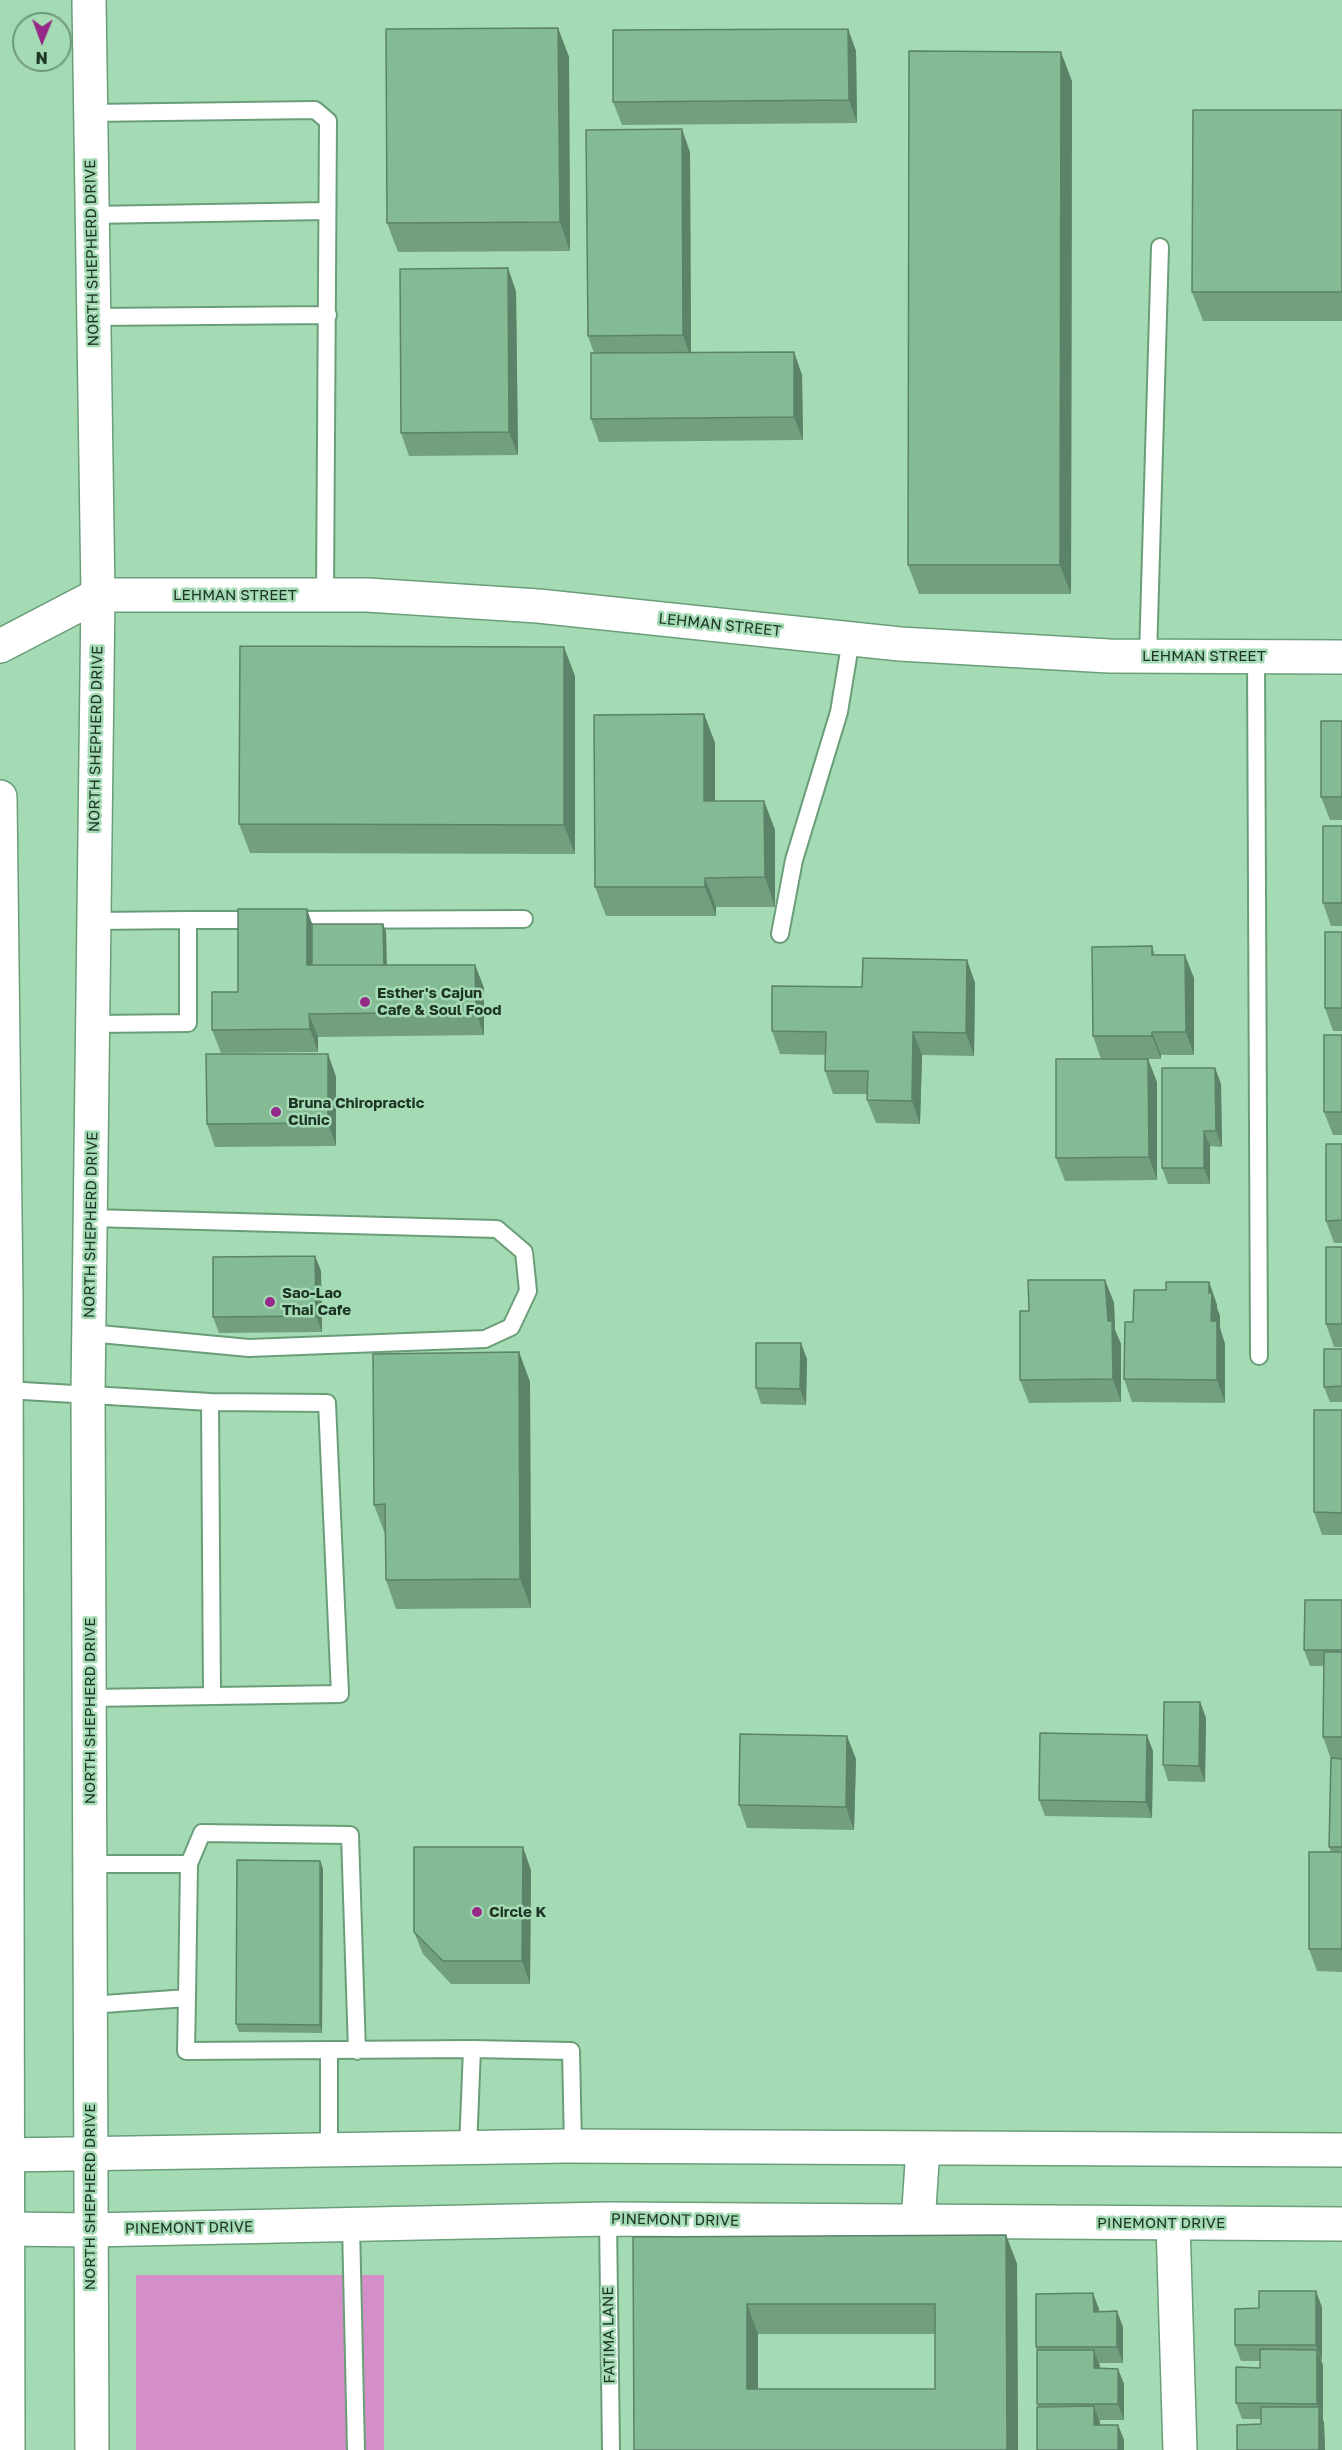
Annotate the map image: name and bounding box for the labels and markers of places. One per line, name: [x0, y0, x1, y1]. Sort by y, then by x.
place label: Esther's Cajun Cafe & Soul Food: [377, 984, 502, 1019]
marker: Esther's Cajun Cafe & Soul Food: [358, 995, 372, 1009]
place label: Bruna Chiropractic Clinic: [288, 1094, 424, 1129]
marker: Bruna Chiropractic Clinic: [269, 1105, 283, 1119]
place label: Sao-Lao Thai Cafe: [282, 1284, 351, 1319]
marker: Sao-Lao Thai Cafe: [263, 1295, 277, 1309]
place label: Circle K: [489, 1903, 546, 1921]
marker: Circle K: [470, 1905, 484, 1919]

